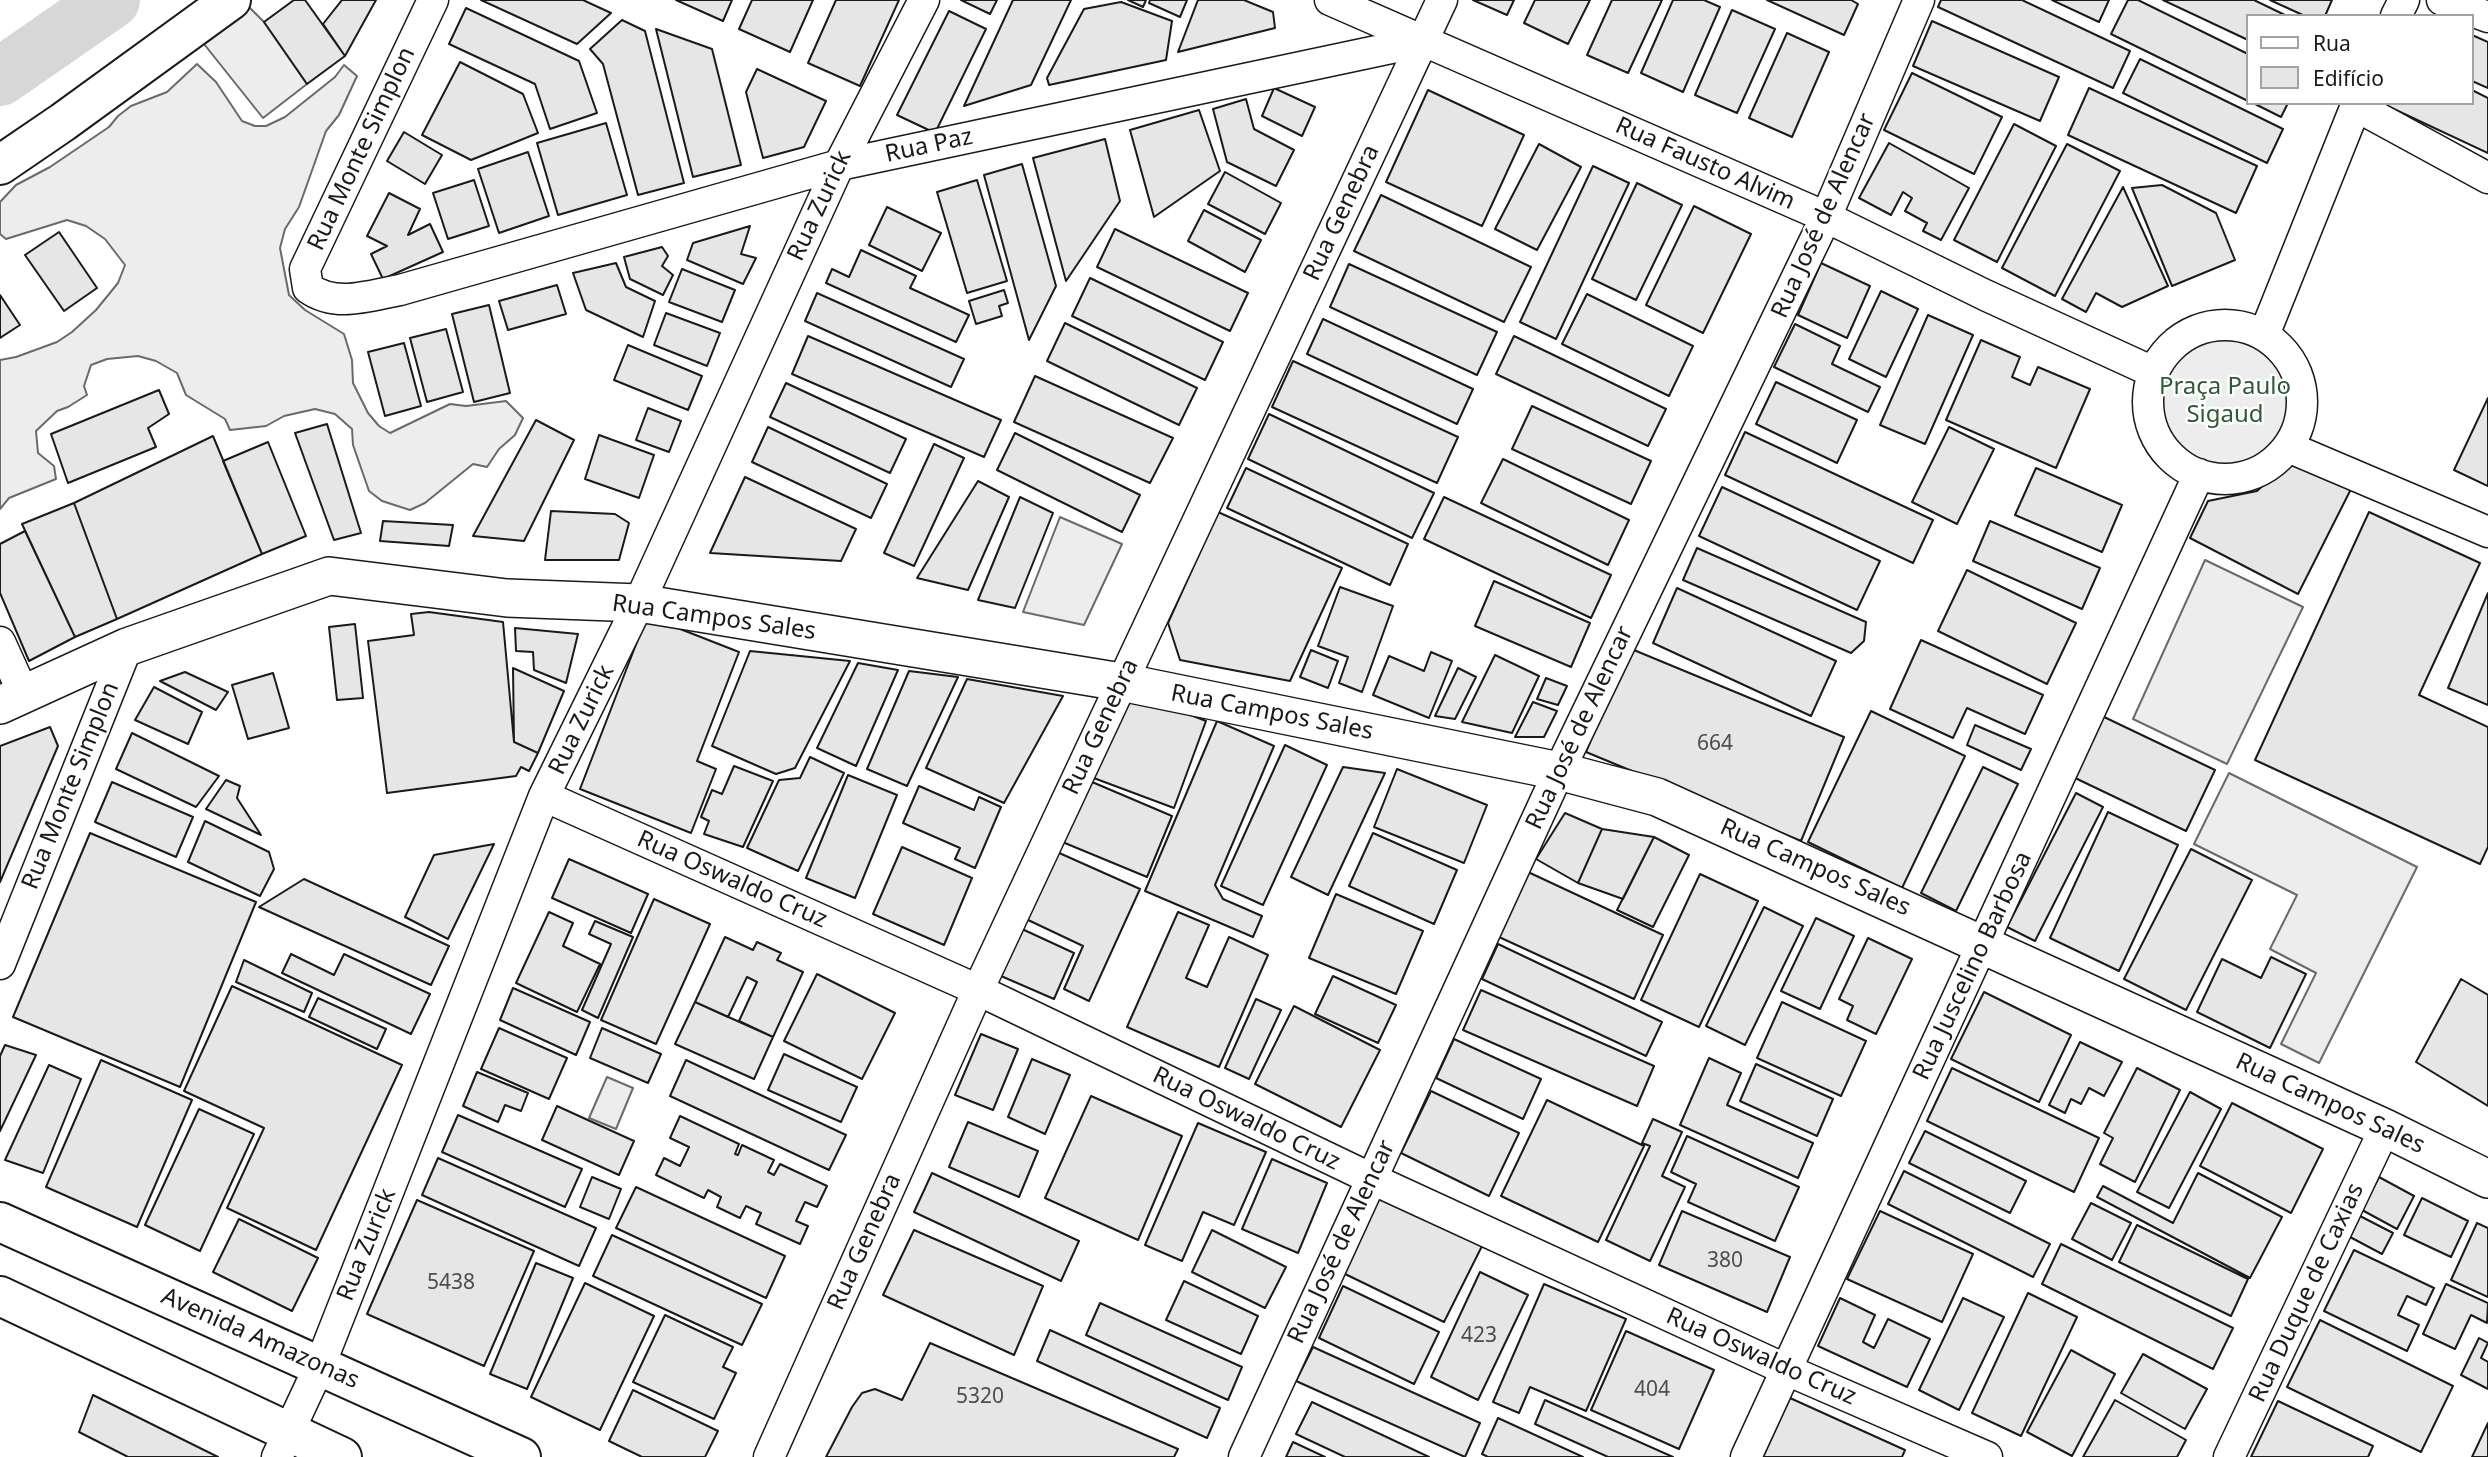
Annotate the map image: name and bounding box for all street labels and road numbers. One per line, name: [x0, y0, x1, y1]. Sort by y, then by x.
street label: Rua Monte Simplon: [302, 43, 422, 255]
street label: Rua José de Alencar: [1766, 109, 1882, 323]
street label: Rua Fausto Alvim: [1611, 111, 1799, 217]
street label: Rua Paz: [883, 123, 975, 169]
street label: Rua Genebra: [1298, 141, 1386, 285]
street label: Rua Zurick: [782, 146, 858, 266]
street label: Rua Campos Sales: [610, 589, 818, 647]
street label: Rua José de Alencar: [1520, 622, 1640, 834]
street label: Rua Genebra: [1057, 655, 1145, 799]
street label: Rua Zurick: [543, 660, 621, 780]
street label: Rua Monte Simplon: [16, 678, 126, 894]
street label: Rua Campos Sales: [1168, 679, 1376, 747]
street label: Rua Campos Sales: [1715, 813, 1915, 923]
street label: Rua Oswaldo Cruz: [633, 825, 831, 935]
street label: Rua Juscelino Barbosa: [1907, 847, 2039, 1085]
street label: Rua Campos Sales: [2231, 1048, 2429, 1160]
street label: Rua Oswaldo Cruz: [1148, 1061, 1344, 1177]
street label: Rua José de Alencar: [1282, 1136, 1402, 1348]
street label: Rua Genebra: [822, 1169, 908, 1315]
street label: Rua Duque de Caxias: [2244, 1179, 2370, 1407]
street label: Rua Zurick: [331, 1185, 403, 1305]
street label: Avenida Amazonas: [157, 1282, 363, 1396]
street label: Rua Oswaldo Cruz: [1662, 1302, 1860, 1412]

